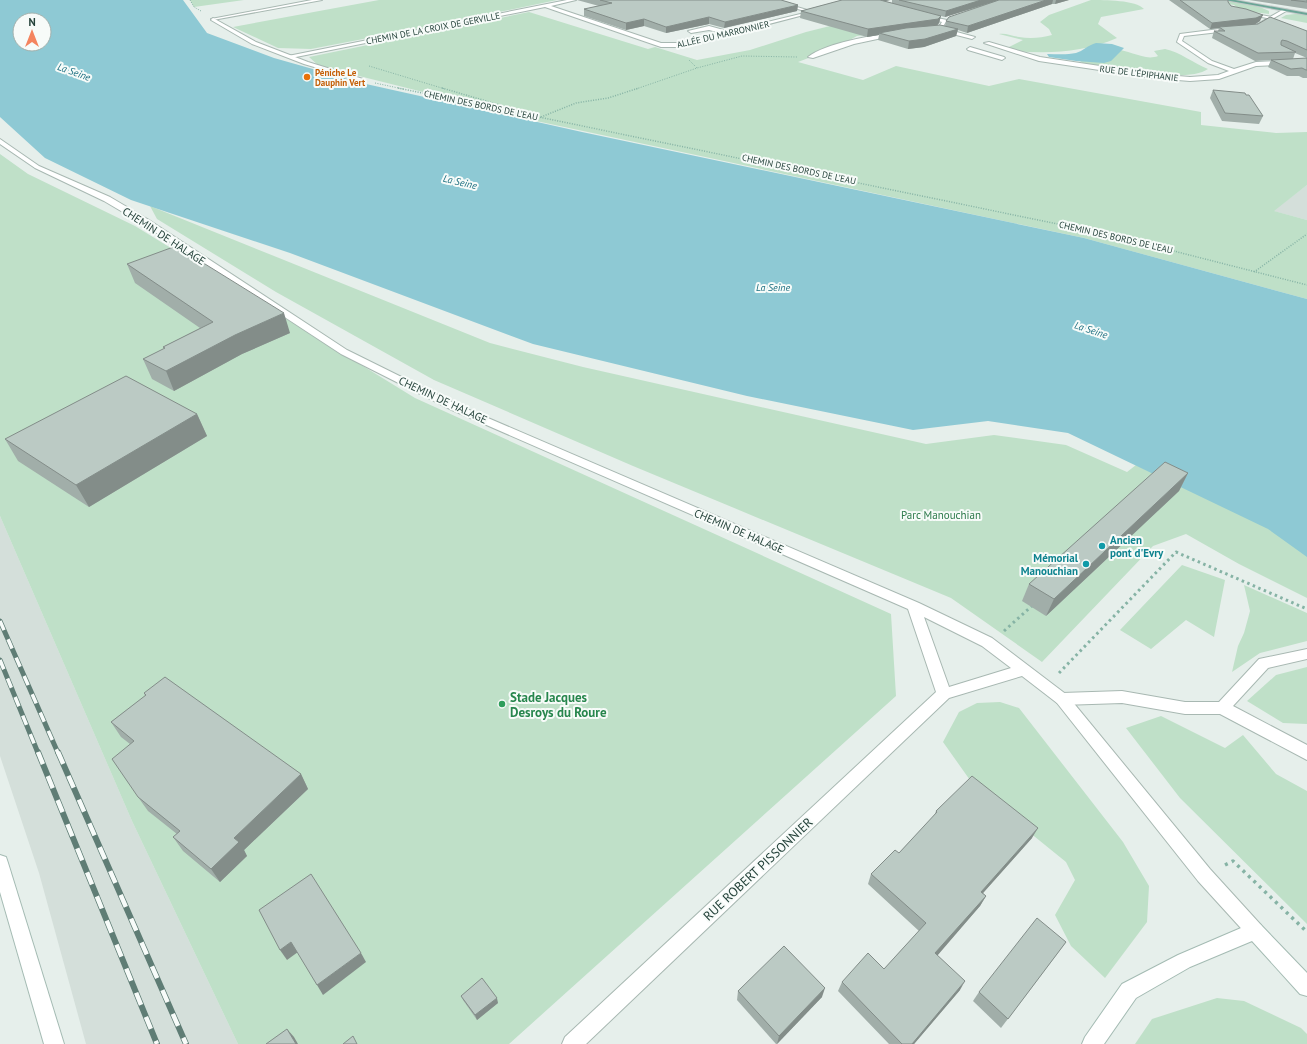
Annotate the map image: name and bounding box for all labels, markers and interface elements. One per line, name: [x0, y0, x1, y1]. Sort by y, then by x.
street label: CHEMIN DE LA CROIX DE GERVILLE: [365, 10, 501, 46]
north arrow: [12, 12, 52, 52]
text: N: [28, 15, 36, 29]
street label: ALLÉE DU MARRONNIER: [676, 18, 770, 50]
water label: La Seine: [56, 60, 93, 84]
street label: RUE DE L'ÉPIPHANIE: [1099, 63, 1179, 83]
place label: Péniche Le Dauphin Vert: [315, 67, 366, 88]
marker: Péniche Le Dauphin Vert: [302, 72, 312, 82]
street label: CHEMIN DES BORDS DE L’EAU: [423, 88, 539, 122]
street label: CHEMIN DES BORDS DE L’EAU: [741, 152, 857, 186]
water label: La Seine: [442, 172, 478, 192]
street label: CHEMIN DE HALAGE: [120, 204, 208, 268]
street label: CHEMIN DES BORDS DE L’EAU: [1058, 219, 1174, 255]
water label: La Seine: [756, 281, 790, 294]
water label: La Seine: [1073, 319, 1110, 342]
street label: CHEMIN DE HALAGE: [396, 373, 490, 427]
street label: CHEMIN DE HALAGE: [692, 506, 786, 556]
park label: Parc Manouchian: [901, 508, 981, 522]
place label: Ancien pont d'Evry: [1110, 533, 1164, 560]
marker: Ancien pont d'Evry: [1097, 541, 1107, 551]
place label: Mémorial Manouchian: [1021, 551, 1079, 578]
marker: Mémorial Manouchian: [1081, 559, 1091, 569]
place label: Stade Jacques Desroys du Roure: [510, 689, 607, 721]
marker: Stade Jacques Desroys du Roure: [497, 699, 507, 709]
street label: RUE ROBERT PISSONNIER: [700, 813, 817, 924]

